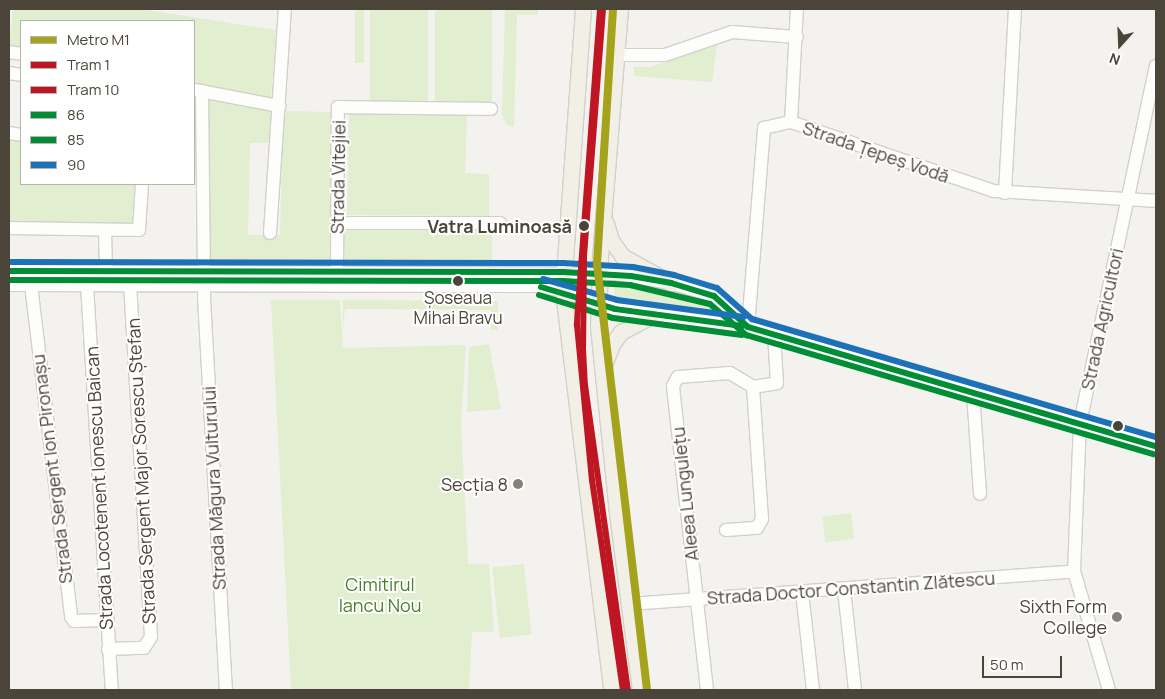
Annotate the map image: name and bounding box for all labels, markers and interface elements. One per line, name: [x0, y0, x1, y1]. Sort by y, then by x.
legend: [20, 20, 195, 185]
north arrow: [1095, 20, 1145, 70]
text: Metro M1: [67, 29, 130, 50]
text: N: [1107, 49, 1123, 70]
text: Tram 1: [67, 54, 110, 75]
text: Tram 10: [67, 79, 119, 100]
text: 86: [67, 104, 85, 125]
street label: Strada Țepeș Vodă: [800, 117, 952, 187]
street label: Strada Vitejiei: [326, 120, 350, 234]
text: 85: [67, 129, 84, 150]
text: 90: [67, 154, 85, 175]
place label: Vatra Luminoasă: [427, 215, 572, 237]
marker: Vatra Luminoasă: [575, 217, 593, 235]
street label: Strada Agricultori: [1076, 246, 1128, 392]
marker: Șoseaua Mihai Bravu: [453, 276, 463, 286]
place label: Șoseaua Mihai Bravu: [413, 288, 503, 328]
street label: Strada Sergent Major Sorescu Ștefan: [122, 317, 160, 625]
street label: Strada Locotenent Ionescu Baican: [81, 346, 117, 630]
street label: Strada Sergent Ion Pironașu: [27, 353, 77, 585]
street label: Strada Măgura Vulturului: [198, 385, 230, 591]
unlabelled marker: [1113, 421, 1123, 431]
street label: Aleea Lungulețu: [667, 426, 703, 562]
place label: Secția 8: [441, 473, 508, 495]
marker: Secția 8: [512, 478, 524, 490]
street label: Strada Doctor Constantin Zlătescu: [706, 567, 996, 609]
park label: Cimitirul Iancu Nou: [339, 574, 421, 616]
place label: Sixth Form College: [1020, 596, 1107, 638]
marker: Sixth Form College: [1111, 611, 1123, 623]
scale bar: [985, 646, 1065, 678]
text: 50 m: [990, 654, 1024, 675]

